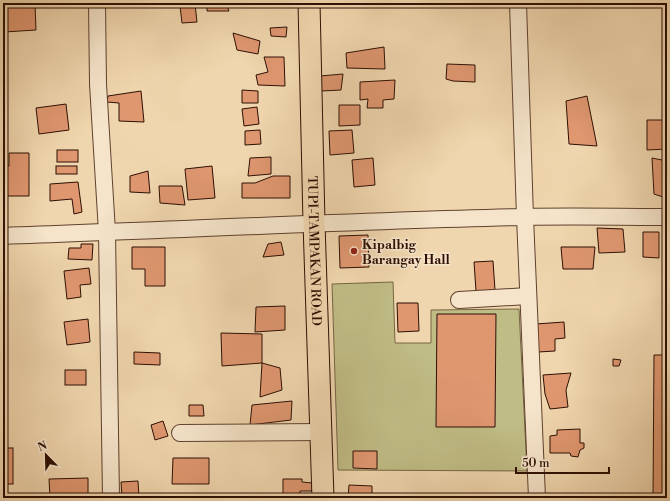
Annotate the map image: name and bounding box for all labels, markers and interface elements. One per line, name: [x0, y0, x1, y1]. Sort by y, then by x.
street label: TUPI-TAMPAKAN ROAD: [304, 176, 324, 326]
place label: Kipalbig Barangay Hall: [362, 237, 450, 268]
marker: Kipalbig Barangay Hall: [349, 246, 359, 256]
north arrow: [26, 435, 66, 475]
text: N: [36, 438, 49, 455]
scale bar: [516, 449, 609, 475]
text: 50 m: [522, 456, 550, 471]

